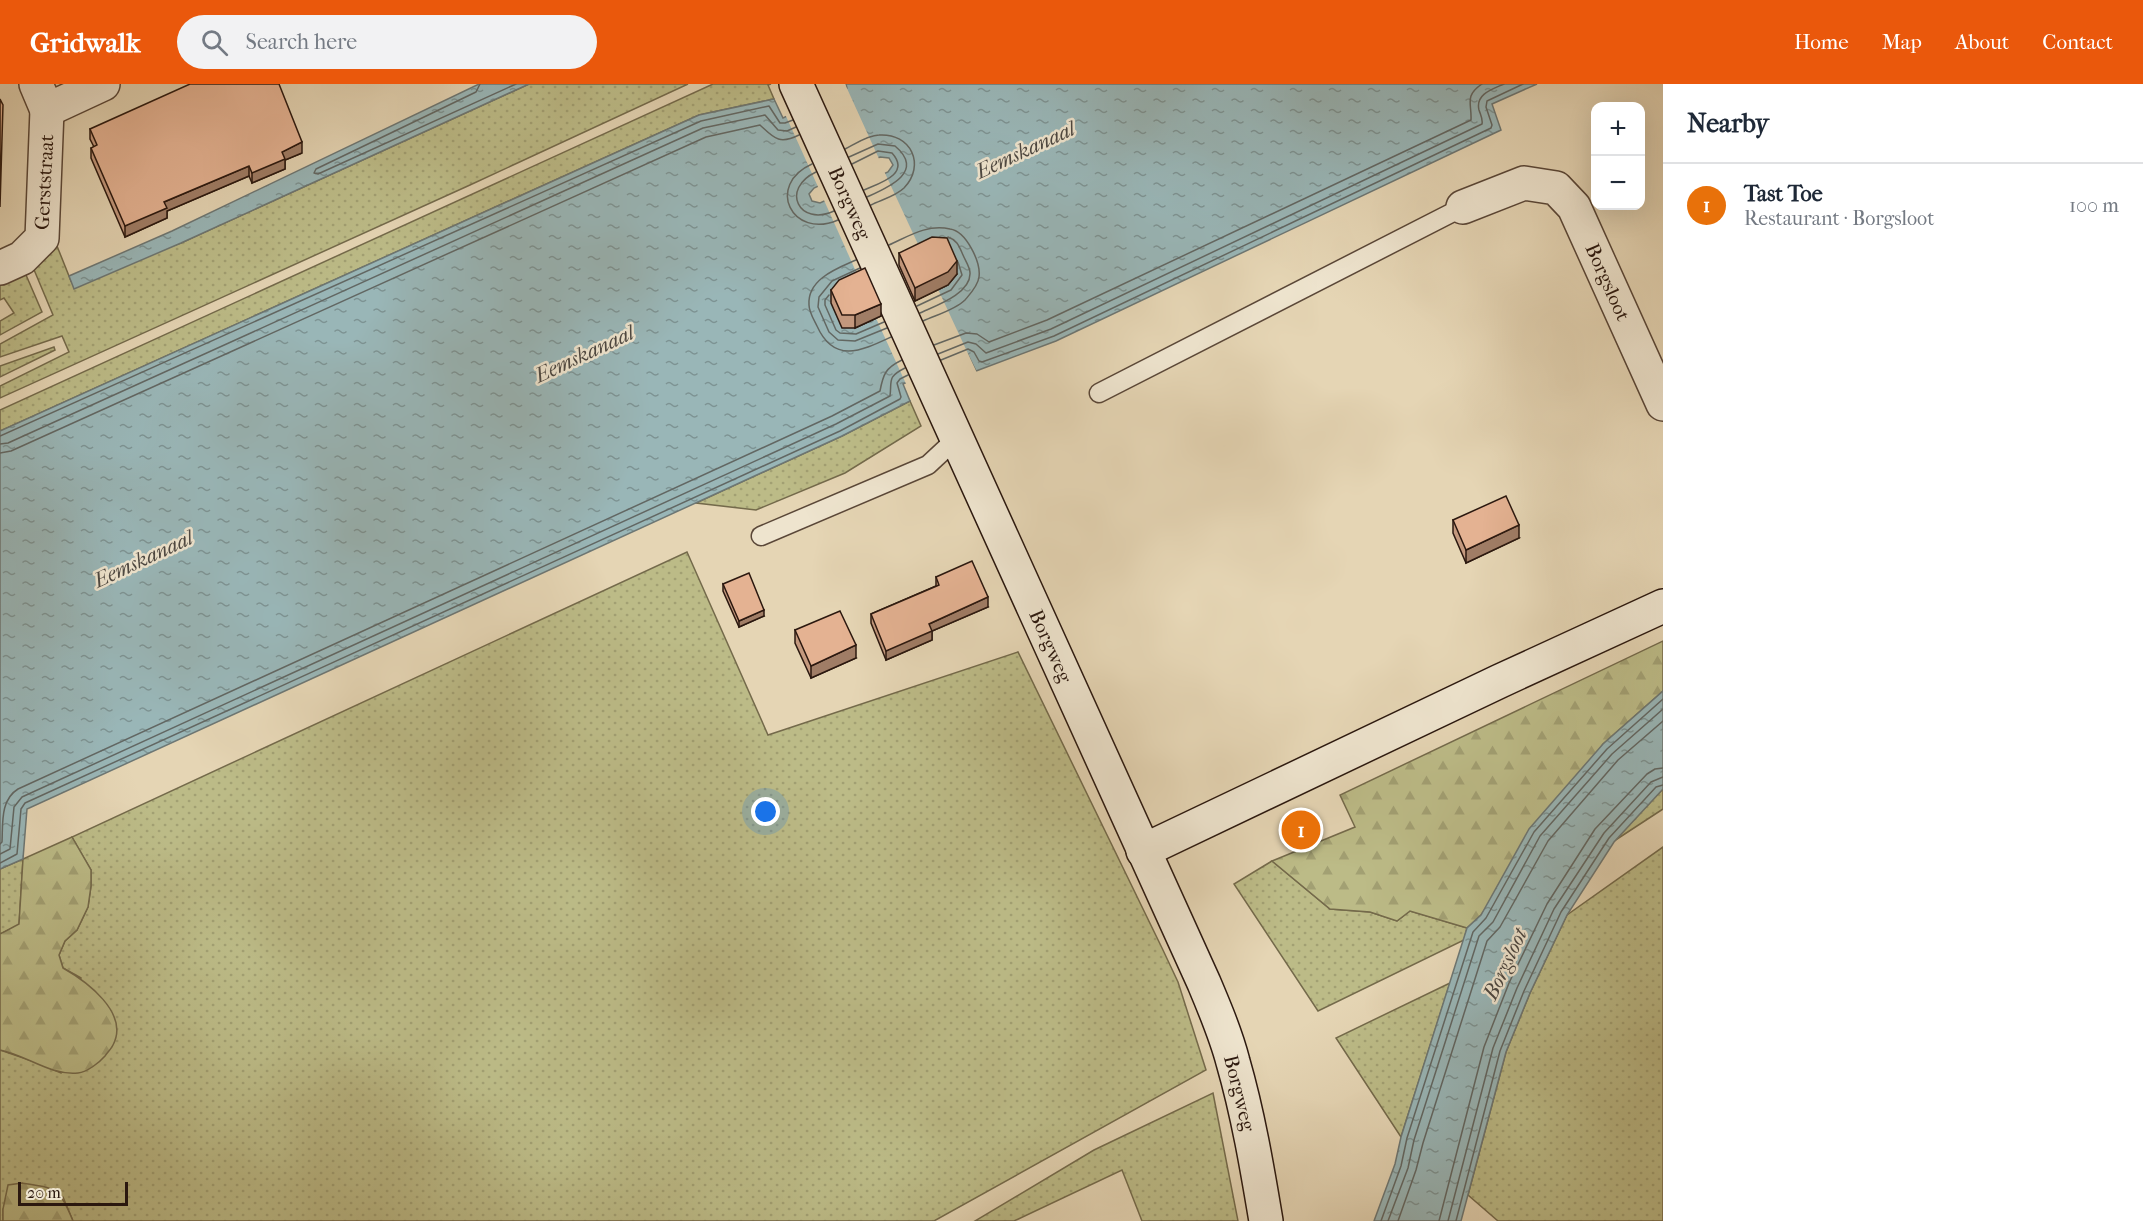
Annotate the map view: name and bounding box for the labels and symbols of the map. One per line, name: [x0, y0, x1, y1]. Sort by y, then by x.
water label: Eemskanaal: [970, 115, 1081, 184]
street label: Gerststraat: [31, 134, 58, 230]
street label: Borgweg: [823, 163, 876, 244]
street label: Borgsloot: [1580, 240, 1635, 324]
water label: Eemskanaal: [529, 319, 640, 388]
water label: Eemskanaal: [88, 524, 199, 593]
street label: Borgweg: [1024, 606, 1077, 687]
your location: [751, 797, 780, 826]
pin: 1: [1282, 808, 1320, 852]
water label: Borgsloot: [1478, 923, 1533, 1004]
street label: Borgweg: [1219, 1053, 1260, 1134]
scale bar: [18, 1179, 128, 1206]

